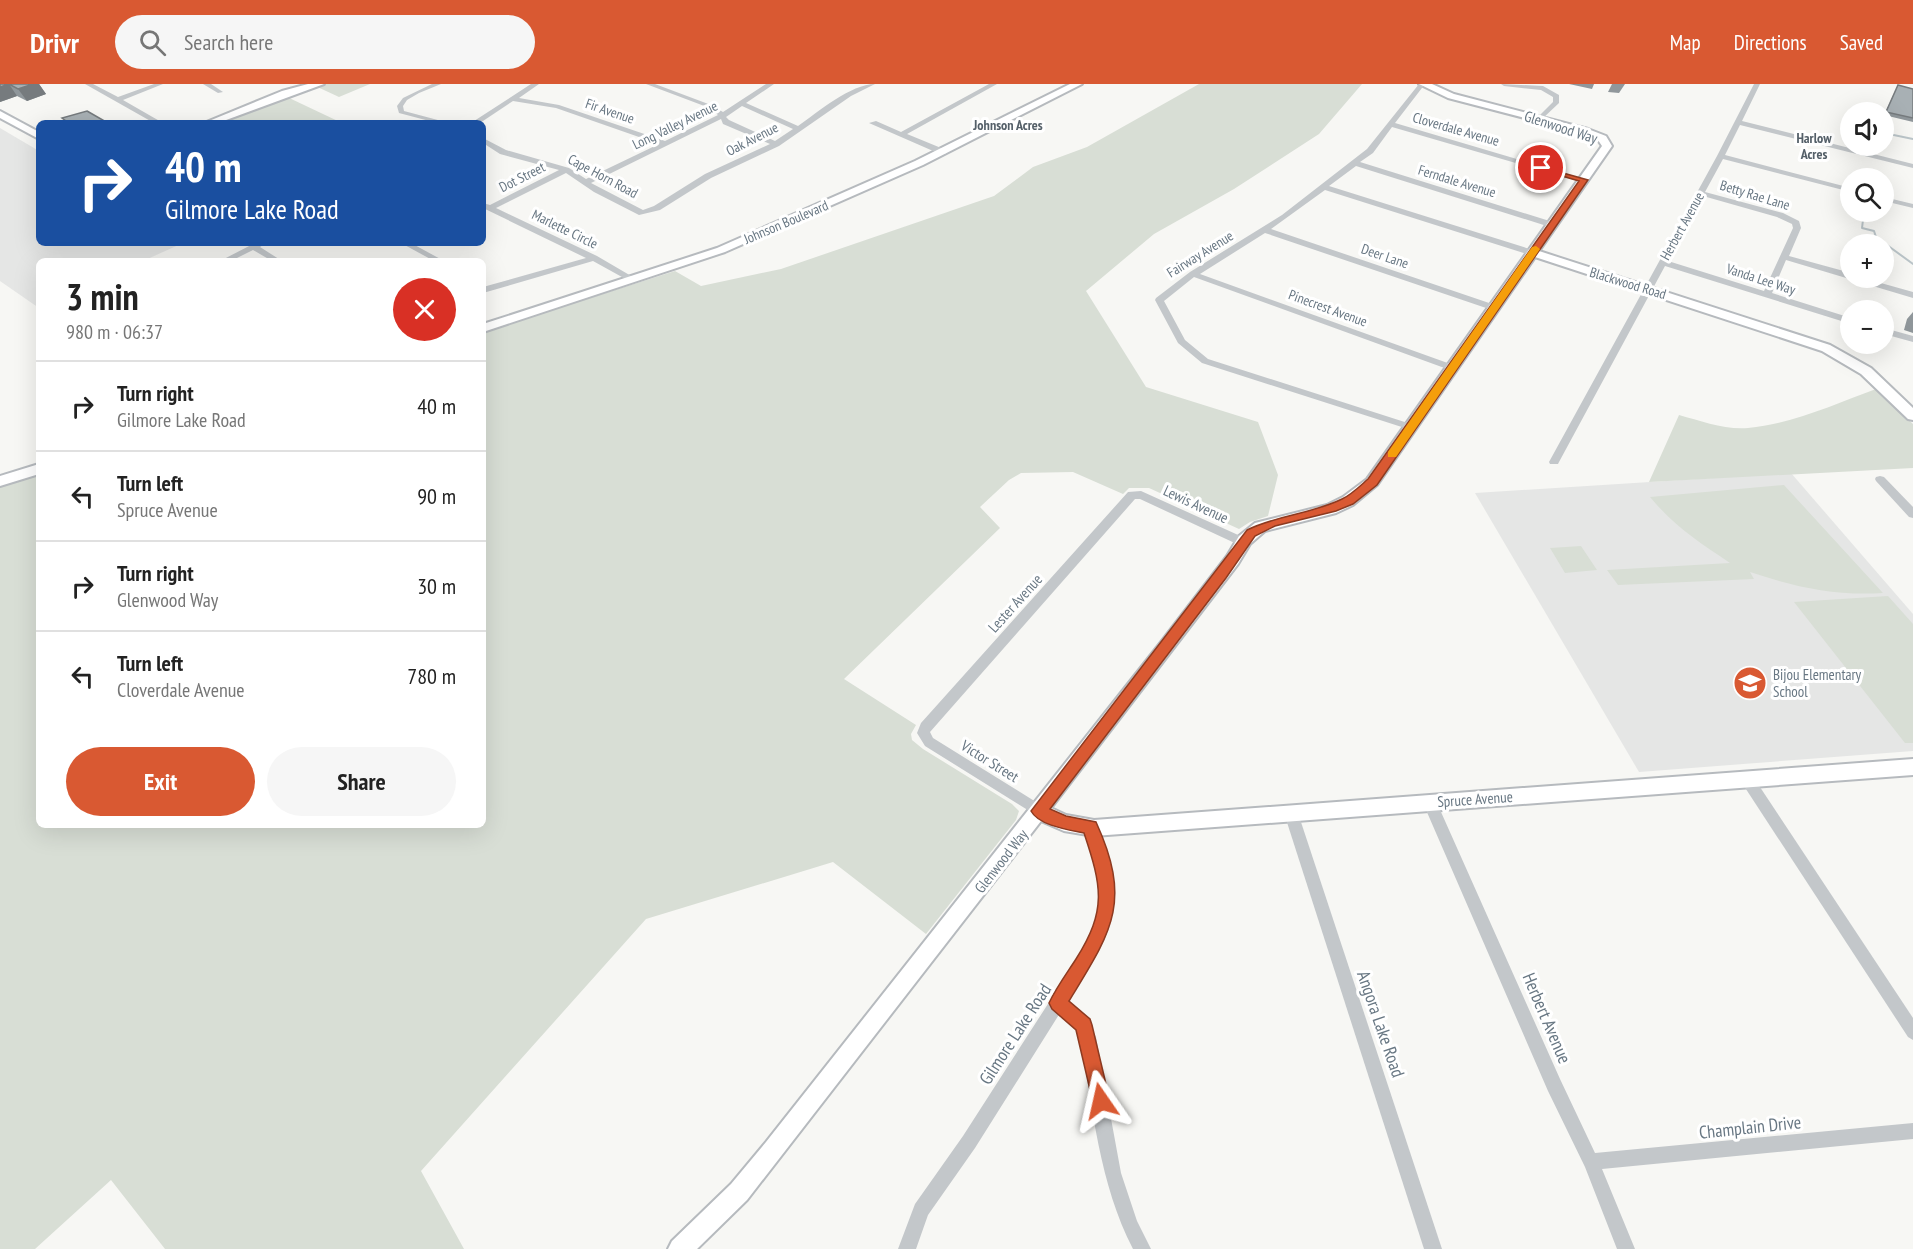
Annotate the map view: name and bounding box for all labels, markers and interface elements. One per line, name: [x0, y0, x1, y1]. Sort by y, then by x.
search box: [115, 15, 535, 69]
text: Drivr: [30, 24, 79, 61]
icon: search: [136, 26, 169, 59]
text: Search here: [184, 28, 273, 56]
text: Map: [1670, 29, 1701, 56]
text: Directions: [1734, 29, 1807, 56]
text: Saved: [1840, 29, 1883, 56]
street label: Fir Avenue: [583, 94, 637, 128]
street label: Long Valley Avenue: [629, 97, 721, 153]
map controls: [1840, 102, 1894, 354]
button: sound: [1840, 102, 1894, 156]
street label: Glenwood Way: [1522, 106, 1600, 148]
street label: Cloverdale Avenue: [1411, 108, 1502, 150]
district label: Johnson Acres: [972, 116, 1043, 134]
street label: Oak Avenue: [723, 118, 781, 160]
district label: Harlow Acres: [1796, 129, 1832, 163]
text: 40 m: [165, 139, 242, 194]
pin: [1515, 142, 1566, 193]
icon: right: [66, 144, 144, 222]
street label: Cape Horn Road: [565, 150, 641, 202]
icon: arrive: [1524, 151, 1557, 184]
street label: Dot Street: [496, 158, 548, 196]
street label: Ferndale Avenue: [1416, 161, 1498, 201]
button: search: [1840, 168, 1894, 222]
street label: Betty Rae Lane: [1718, 176, 1792, 214]
street label: Herbert Avenue: [1656, 189, 1708, 263]
text: Gilmore Lake Road: [165, 192, 339, 226]
street label: Johnson Boulevard: [740, 196, 831, 248]
street label: Marlette Circle: [529, 205, 601, 253]
street label: Fairway Avenue: [1163, 226, 1237, 282]
button: +: [1840, 234, 1894, 288]
street label: Deer Lane: [1359, 240, 1411, 273]
street label: Vanda Lee Way: [1723, 259, 1798, 299]
street label: Blackwood Road: [1588, 263, 1668, 303]
text: 3 min: [66, 273, 139, 320]
button: close: [393, 278, 456, 341]
street label: Pinecrest Avenue: [1286, 285, 1370, 331]
button: −: [1840, 300, 1894, 354]
text: 980 m · 06:37: [66, 319, 163, 345]
text: Turn right: [117, 379, 194, 407]
icon: right: [66, 390, 99, 423]
text: 40 m: [417, 392, 456, 420]
text: Gilmore Lake Road: [117, 407, 246, 433]
text: Turn left: [117, 469, 183, 497]
icon: left: [66, 480, 99, 513]
street label: Lewis Avenue: [1160, 481, 1232, 527]
text: 90 m: [417, 482, 456, 510]
text: Spruce Avenue: [117, 497, 218, 523]
text: Turn right: [117, 559, 194, 587]
icon: right: [66, 570, 99, 603]
street label: Lester Avenue: [984, 570, 1046, 636]
text: 30 m: [417, 572, 456, 600]
text: Glenwood Way: [117, 587, 218, 613]
text: Turn left: [117, 649, 183, 677]
icon: left: [66, 660, 99, 693]
text: 780 m: [407, 662, 456, 690]
school or university icon: Bijou Elementary School: [1732, 665, 1768, 701]
place label: Bijou Elementary School: [1773, 665, 1862, 701]
text: Cloverdale Avenue: [117, 677, 245, 703]
street label: Victor Street: [957, 735, 1022, 786]
button: Exit: [66, 747, 255, 816]
button: Share: [267, 747, 456, 816]
street label: Spruce Avenue: [1437, 787, 1513, 811]
street label: Glenwood Way: [970, 825, 1032, 897]
street label: Angora Lake Road: [1352, 968, 1410, 1080]
street label: Herbert Avenue: [1518, 969, 1576, 1067]
street label: Gilmore Lake Road: [974, 979, 1056, 1089]
position arrow: [1069, 1069, 1133, 1133]
street label: Champlain Drive: [1698, 1110, 1802, 1144]

